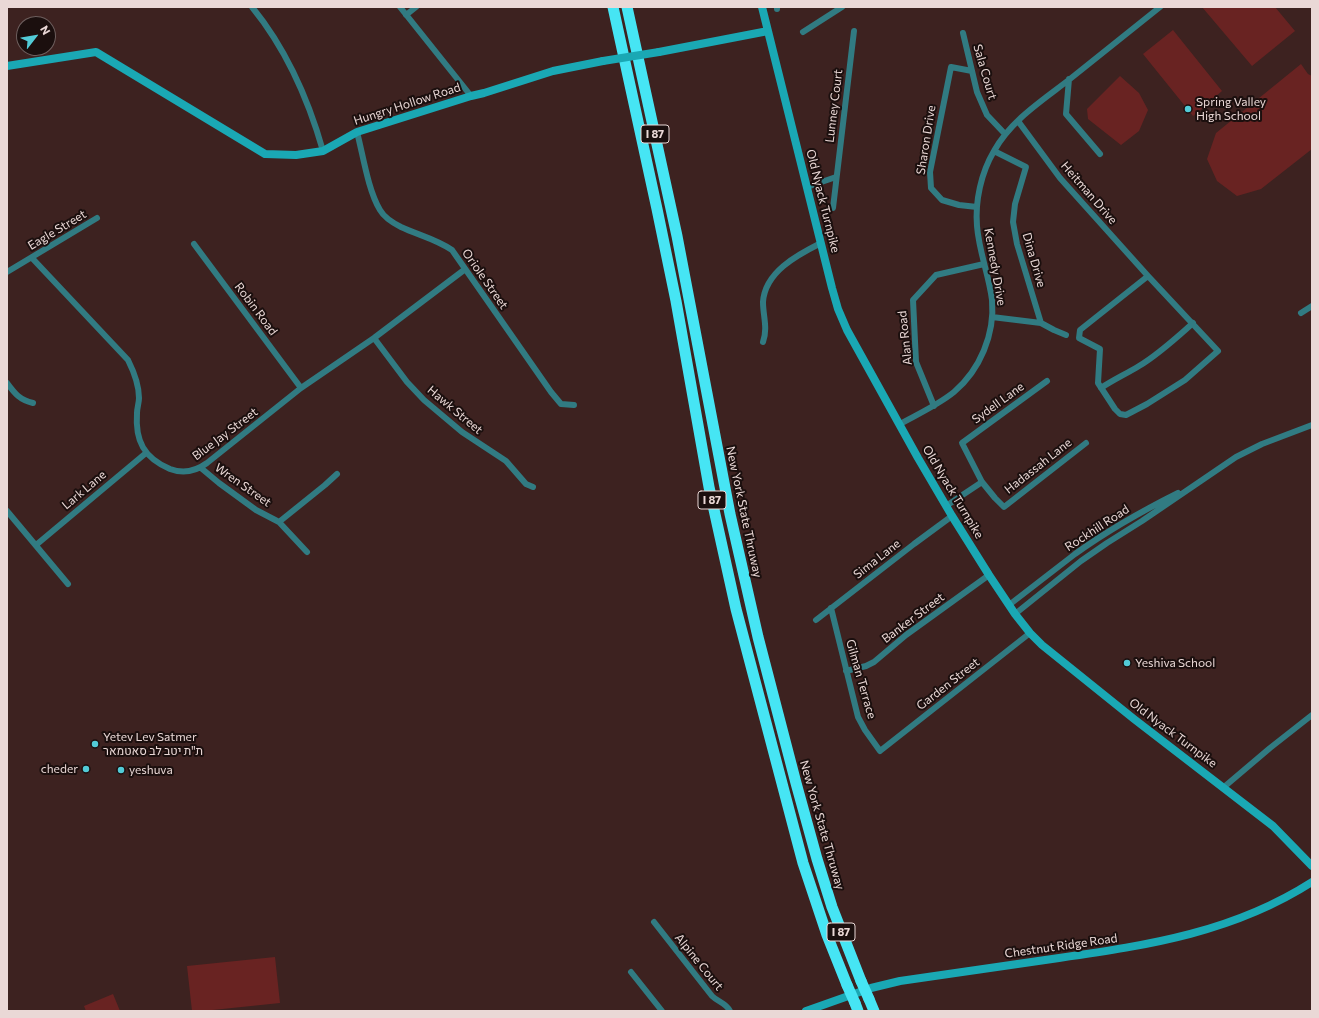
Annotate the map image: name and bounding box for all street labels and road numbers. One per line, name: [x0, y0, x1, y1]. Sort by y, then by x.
street label: Sala Court: [970, 43, 1000, 101]
street label: Lunney Court: [822, 68, 846, 144]
street label: Hungry Hollow Road: [352, 80, 462, 128]
street label: Sharon Drive: [913, 104, 939, 176]
road number: I 87: [641, 125, 669, 143]
street label: Old Nyack Turnpike: [803, 148, 843, 254]
street label: Heitman Drive: [1058, 159, 1120, 227]
street label: Eagle Street: [25, 207, 89, 253]
street label: Kennedy Drive: [981, 227, 1009, 307]
street label: Dina Drive: [1019, 231, 1049, 289]
street label: Oriole Street: [459, 246, 511, 312]
street label: Robin Road: [232, 280, 280, 338]
street label: Alan Road: [895, 310, 915, 366]
street label: Sydell Lane: [969, 379, 1027, 427]
street label: Hawk Street: [425, 383, 485, 437]
street label: Blue Jay Street: [189, 405, 261, 463]
street label: Hadassah Lane: [1002, 435, 1074, 497]
street label: Old Nyack Turnpike: [920, 443, 986, 541]
street label: New York State Thruway: [723, 445, 765, 579]
street label: Wren Street: [212, 460, 274, 510]
street label: Lark Lane: [59, 467, 109, 513]
road number: I 87: [698, 491, 726, 509]
street label: Rockhill Road: [1062, 502, 1132, 554]
street label: Sima Lane: [851, 536, 903, 582]
street label: Banker Street: [879, 590, 947, 646]
street label: Gilman Terrace: [843, 638, 879, 720]
street label: Garden Street: [914, 655, 982, 713]
street label: Old Nyack Turnpike: [1126, 695, 1220, 771]
street label: New York State Thruway: [797, 759, 847, 891]
road number: I 87: [827, 923, 855, 941]
street label: Alpine Court: [672, 931, 726, 993]
street label: Chestnut Ridge Road: [1004, 931, 1118, 961]

